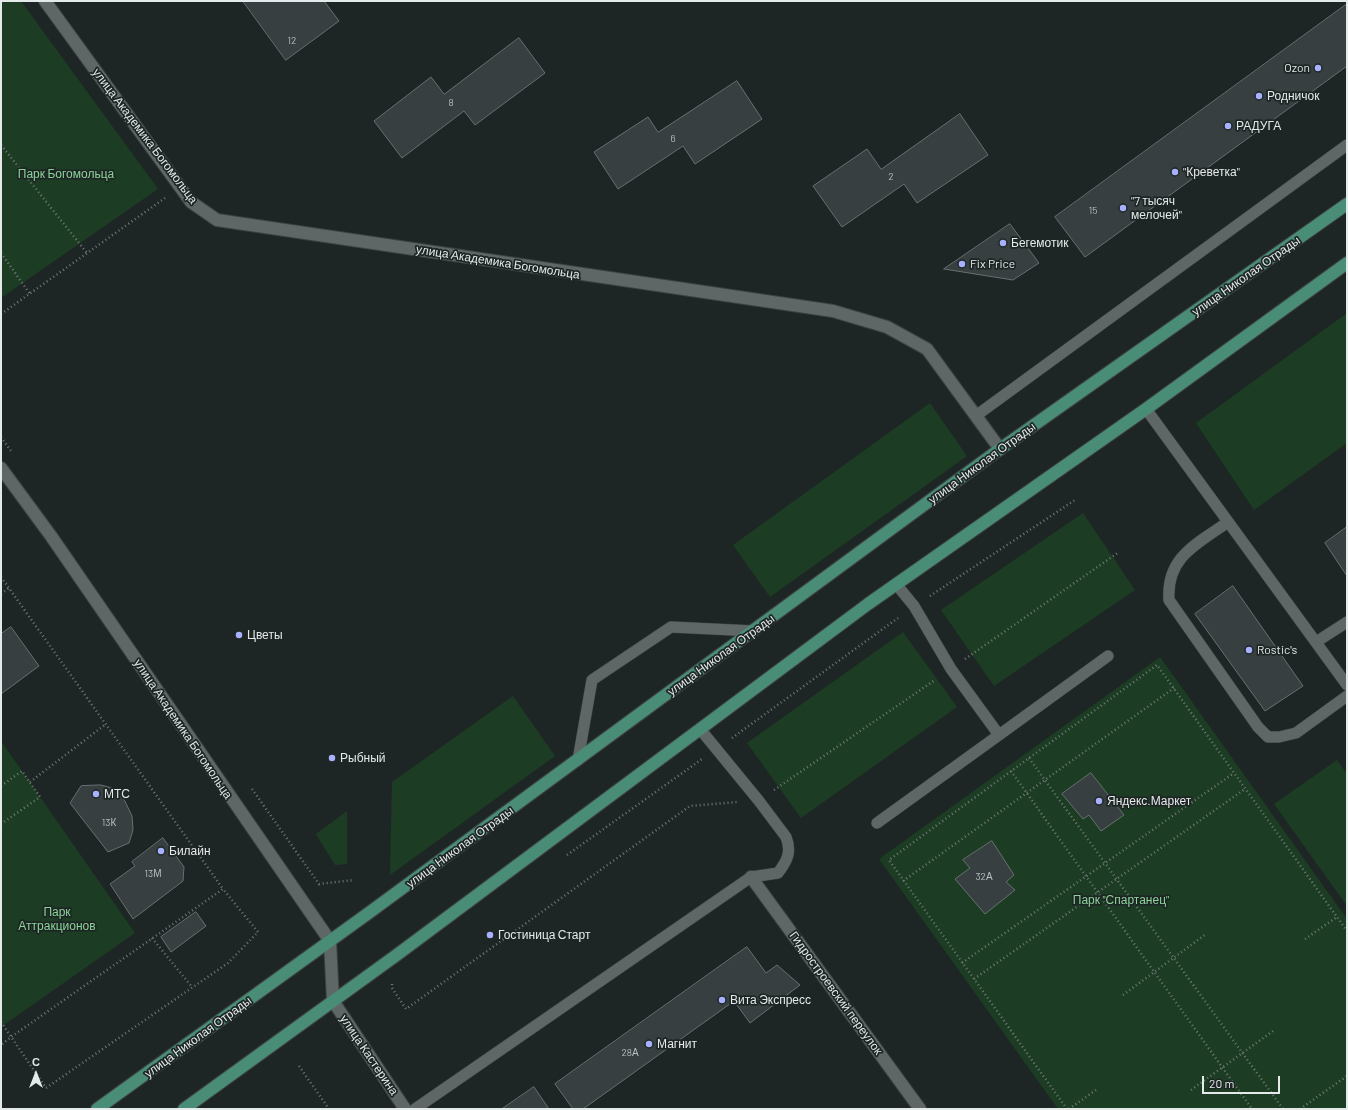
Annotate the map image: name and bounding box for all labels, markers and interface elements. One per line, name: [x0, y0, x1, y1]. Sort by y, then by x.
house number: 12: [288, 35, 296, 47]
place label: Ozon: [1284, 61, 1310, 75]
marker: Ozon: [1313, 63, 1323, 73]
street label: улица Академика Богомольца: [89, 66, 201, 206]
place label: Родничок: [1267, 89, 1319, 103]
marker: Родничок: [1254, 91, 1264, 101]
house number: 8: [448, 97, 454, 109]
place label: РАДУГА: [1236, 119, 1281, 133]
marker: РАДУГА: [1223, 121, 1233, 131]
house number: 6: [670, 133, 676, 145]
place label: "Креветка": [1183, 165, 1240, 179]
park label: Парк Богомольца: [18, 167, 114, 181]
marker: "Креветка": [1170, 167, 1180, 177]
house number: 2: [888, 171, 894, 183]
place label: "7 тысяч мелочей": [1131, 194, 1182, 222]
marker: "7 тысяч мелочей": [1118, 203, 1128, 213]
house number: 15: [1089, 205, 1097, 217]
street label: улица Николая Отрады: [1189, 233, 1303, 319]
place label: Бегемотик: [1011, 236, 1068, 250]
marker: Бегемотик: [998, 238, 1008, 248]
street label: улица Академика Богомольца: [415, 242, 581, 282]
place label: Fix Price: [970, 257, 1015, 271]
marker: Fix Price: [957, 259, 967, 269]
street label: улица Николая Отрады: [926, 419, 1038, 507]
street label: улица Николая Отрады: [665, 611, 777, 699]
place label: Цветы: [247, 628, 283, 642]
marker: Цветы: [234, 630, 244, 640]
place label: Rostic's: [1257, 643, 1297, 657]
marker: Rostic's: [1244, 645, 1254, 655]
street label: улица Академика Богомольца: [131, 656, 235, 802]
place label: Рыбный: [340, 751, 385, 765]
marker: Рыбный: [327, 753, 337, 763]
place label: МТС: [104, 787, 130, 801]
marker: МТС: [91, 789, 101, 799]
place label: Яндекс.Маркет: [1107, 794, 1191, 808]
marker: Яндекс.Маркет: [1094, 796, 1104, 806]
street label: улица Николая Отрады: [404, 803, 516, 891]
house number: 13К: [102, 817, 116, 829]
place label: Билайн: [169, 844, 211, 858]
marker: Билайн: [156, 846, 166, 856]
house number: 13М: [145, 868, 161, 880]
house number: 32А: [975, 871, 993, 883]
park label: Парк "Спартанец": [1073, 893, 1169, 907]
park label: Парк Аттракционов: [18, 905, 96, 933]
place label: Гостиница Старт: [498, 928, 590, 942]
street label: Гидростроевский переулок: [786, 929, 886, 1057]
marker: Гостиница Старт: [485, 930, 495, 940]
street label: улица Николая Отрады: [142, 993, 254, 1081]
place label: Вита Экспресс: [730, 993, 811, 1007]
marker: Вита Экспресс: [717, 995, 727, 1005]
street label: улица Кастерина: [337, 1012, 401, 1098]
place label: Магнит: [657, 1037, 697, 1051]
marker: Магнит: [644, 1039, 654, 1049]
house number: 28А: [621, 1047, 639, 1059]
north arrow: [16, 1054, 56, 1094]
text: С: [32, 1055, 40, 1068]
scale bar: [1204, 1068, 1282, 1094]
text: 20 m: [1209, 1076, 1235, 1090]

